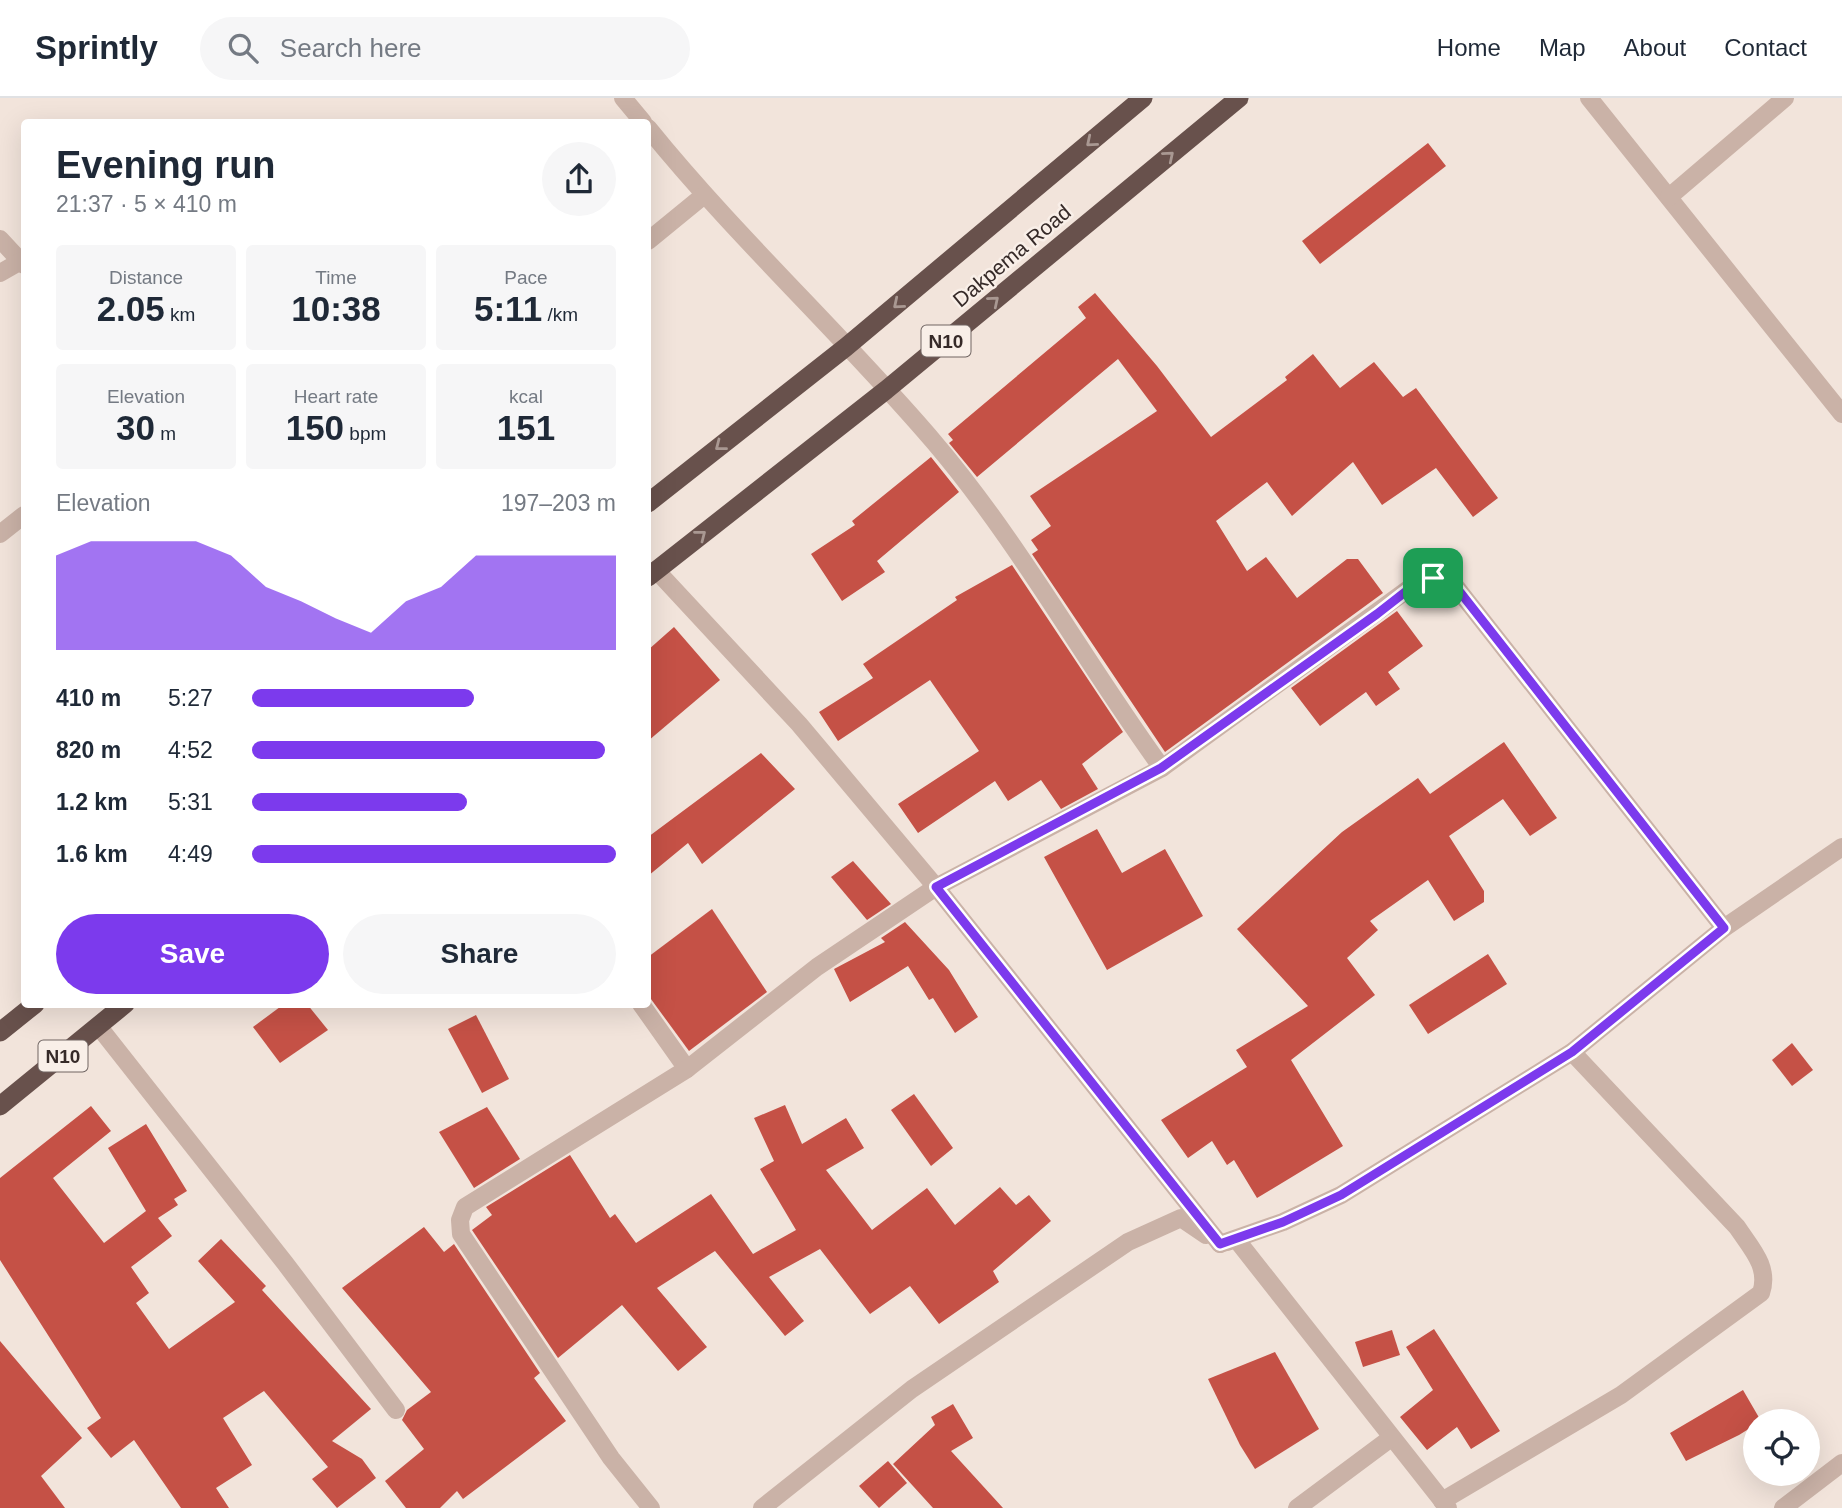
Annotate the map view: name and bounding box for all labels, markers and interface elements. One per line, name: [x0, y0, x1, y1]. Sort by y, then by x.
search box: [200, 17, 690, 80]
text: Sprintly: [35, 29, 158, 66]
icon: search: [224, 29, 262, 67]
text: Search here: [280, 33, 422, 63]
text: Home: [1437, 34, 1501, 61]
text: Map: [1539, 34, 1586, 61]
text: About: [1624, 34, 1686, 61]
text: Contact: [1724, 34, 1807, 61]
one-way arrow: [1086, 134, 1099, 146]
button: share: [542, 142, 616, 216]
text: Evening run: [56, 144, 276, 186]
one-way arrow: [1161, 152, 1174, 164]
text: 21:37 · 5 × 410 m: [56, 191, 237, 217]
street label: Dakpema Road: [948, 200, 1075, 311]
text: Distance: [109, 267, 183, 288]
text: Time: [315, 267, 357, 288]
text: Pace: [504, 267, 548, 288]
text: 2.05: [97, 289, 165, 328]
text: 10:38: [291, 289, 381, 328]
text: 5:11: [474, 289, 542, 328]
one-way arrow: [893, 296, 906, 308]
one-way arrow: [985, 297, 998, 309]
text: km: [165, 304, 195, 325]
text: /km: [542, 304, 578, 325]
road number: N10: [922, 326, 970, 356]
text: Elevation: [107, 386, 185, 407]
text: Heart rate: [294, 386, 378, 407]
text: kcal: [509, 386, 543, 407]
text: 30: [116, 408, 155, 447]
text: 150: [286, 408, 344, 447]
text: 151: [497, 408, 555, 447]
text: m: [155, 423, 176, 444]
text: bpm: [344, 423, 386, 444]
one-way arrow: [715, 438, 728, 451]
text: Elevation: [56, 490, 151, 516]
text: 197–203 m: [501, 490, 616, 516]
one-way arrow: [694, 530, 706, 543]
pin: [1403, 548, 1463, 608]
icon: arrive: [1414, 559, 1452, 597]
text: 410 m: [56, 685, 121, 711]
text: 5:27: [168, 685, 213, 711]
text: 820 m: [56, 737, 121, 763]
text: 4:52: [168, 737, 213, 763]
text: 1.2 km: [56, 789, 128, 815]
text: 5:31: [168, 789, 213, 815]
text: 1.6 km: [56, 841, 128, 867]
text: 4:49: [168, 841, 213, 867]
button: Save: [56, 914, 329, 994]
button: Share: [343, 914, 616, 994]
road number: N10: [38, 1040, 88, 1072]
map controls: [1743, 1409, 1820, 1486]
button: locate: [1743, 1409, 1820, 1486]

